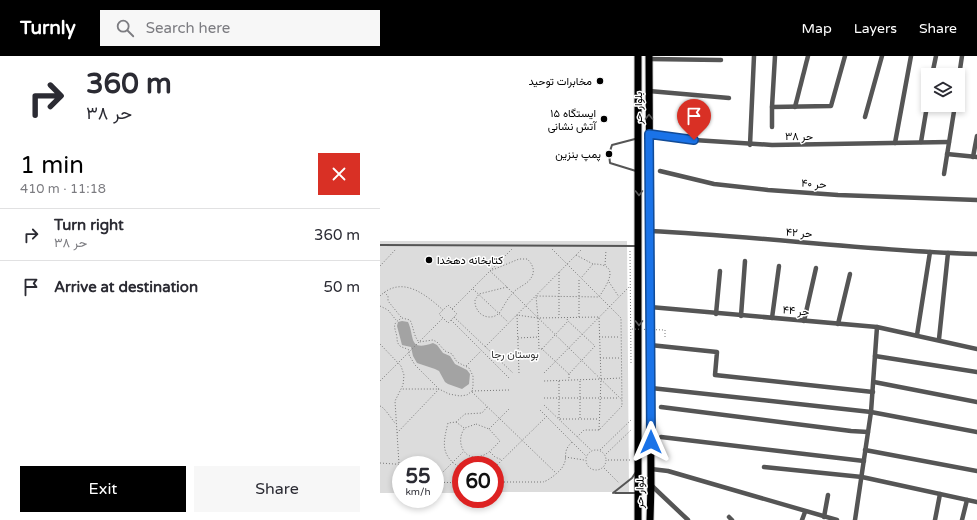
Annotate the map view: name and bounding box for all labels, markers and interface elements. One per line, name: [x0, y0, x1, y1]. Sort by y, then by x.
search box: [100, 10, 380, 46]
text: Turnly: [20, 17, 76, 39]
icon: search: [114, 17, 136, 39]
text: Search here: [146, 19, 230, 37]
text: Map: [802, 20, 832, 37]
text: Layers: [854, 20, 897, 37]
text: Share: [919, 20, 957, 37]
text: 360 m: [86, 67, 172, 101]
map controls: [921, 68, 965, 112]
button: layers: [921, 68, 965, 112]
icon: right: [20, 72, 72, 124]
place label: مخابرات توحید: [529, 75, 592, 88]
marker: مخابرات توحید: [595, 76, 605, 86]
street label: بلوار حر: [632, 92, 645, 125]
pin: [677, 99, 711, 140]
text: حر ۳۸: [86, 102, 132, 124]
icon: arrive: [683, 105, 705, 127]
place label: ایستگاه ۱۵ آتش نشانی: [548, 107, 597, 133]
marker: ایستگاه ۱۵ آتش نشانی: [599, 114, 609, 124]
one-way arrow: [645, 114, 653, 120]
street label: حر ۳۸: [785, 130, 813, 143]
place label: پمپ بنزین: [555, 148, 601, 162]
marker: پمپ بنزین: [604, 149, 614, 159]
text: 1 min: [20, 151, 84, 180]
button: close: [318, 153, 360, 195]
street label: حر ۴۰: [801, 177, 827, 191]
text: 410 m · 11:18: [20, 181, 106, 197]
one-way arrow: [635, 190, 643, 196]
text: Turn right: [54, 216, 124, 234]
icon: right: [20, 224, 42, 246]
text: 360 m: [314, 226, 360, 244]
street label: حر ۴۲: [785, 226, 813, 240]
text: حر ۳۸: [54, 235, 87, 251]
place label: کتابخانه دهخدا: [437, 254, 503, 267]
marker: کتابخانه دهخدا: [424, 255, 434, 265]
icon: arrive: [20, 276, 42, 298]
text: Arrive at destination: [54, 278, 198, 296]
text: 50 m: [323, 278, 360, 296]
street label: حر ۴۴: [782, 303, 810, 319]
one-way arrow: [635, 320, 643, 326]
park label: بوستان رجا: [491, 348, 539, 361]
position arrow: [630, 421, 672, 463]
speed limit sign: 60: [452, 456, 504, 508]
text: 55: [405, 465, 431, 489]
button: Exit: [20, 466, 186, 512]
button: Share: [194, 466, 360, 512]
street label: بلوار حر: [633, 476, 647, 509]
text: km/h: [405, 486, 431, 498]

